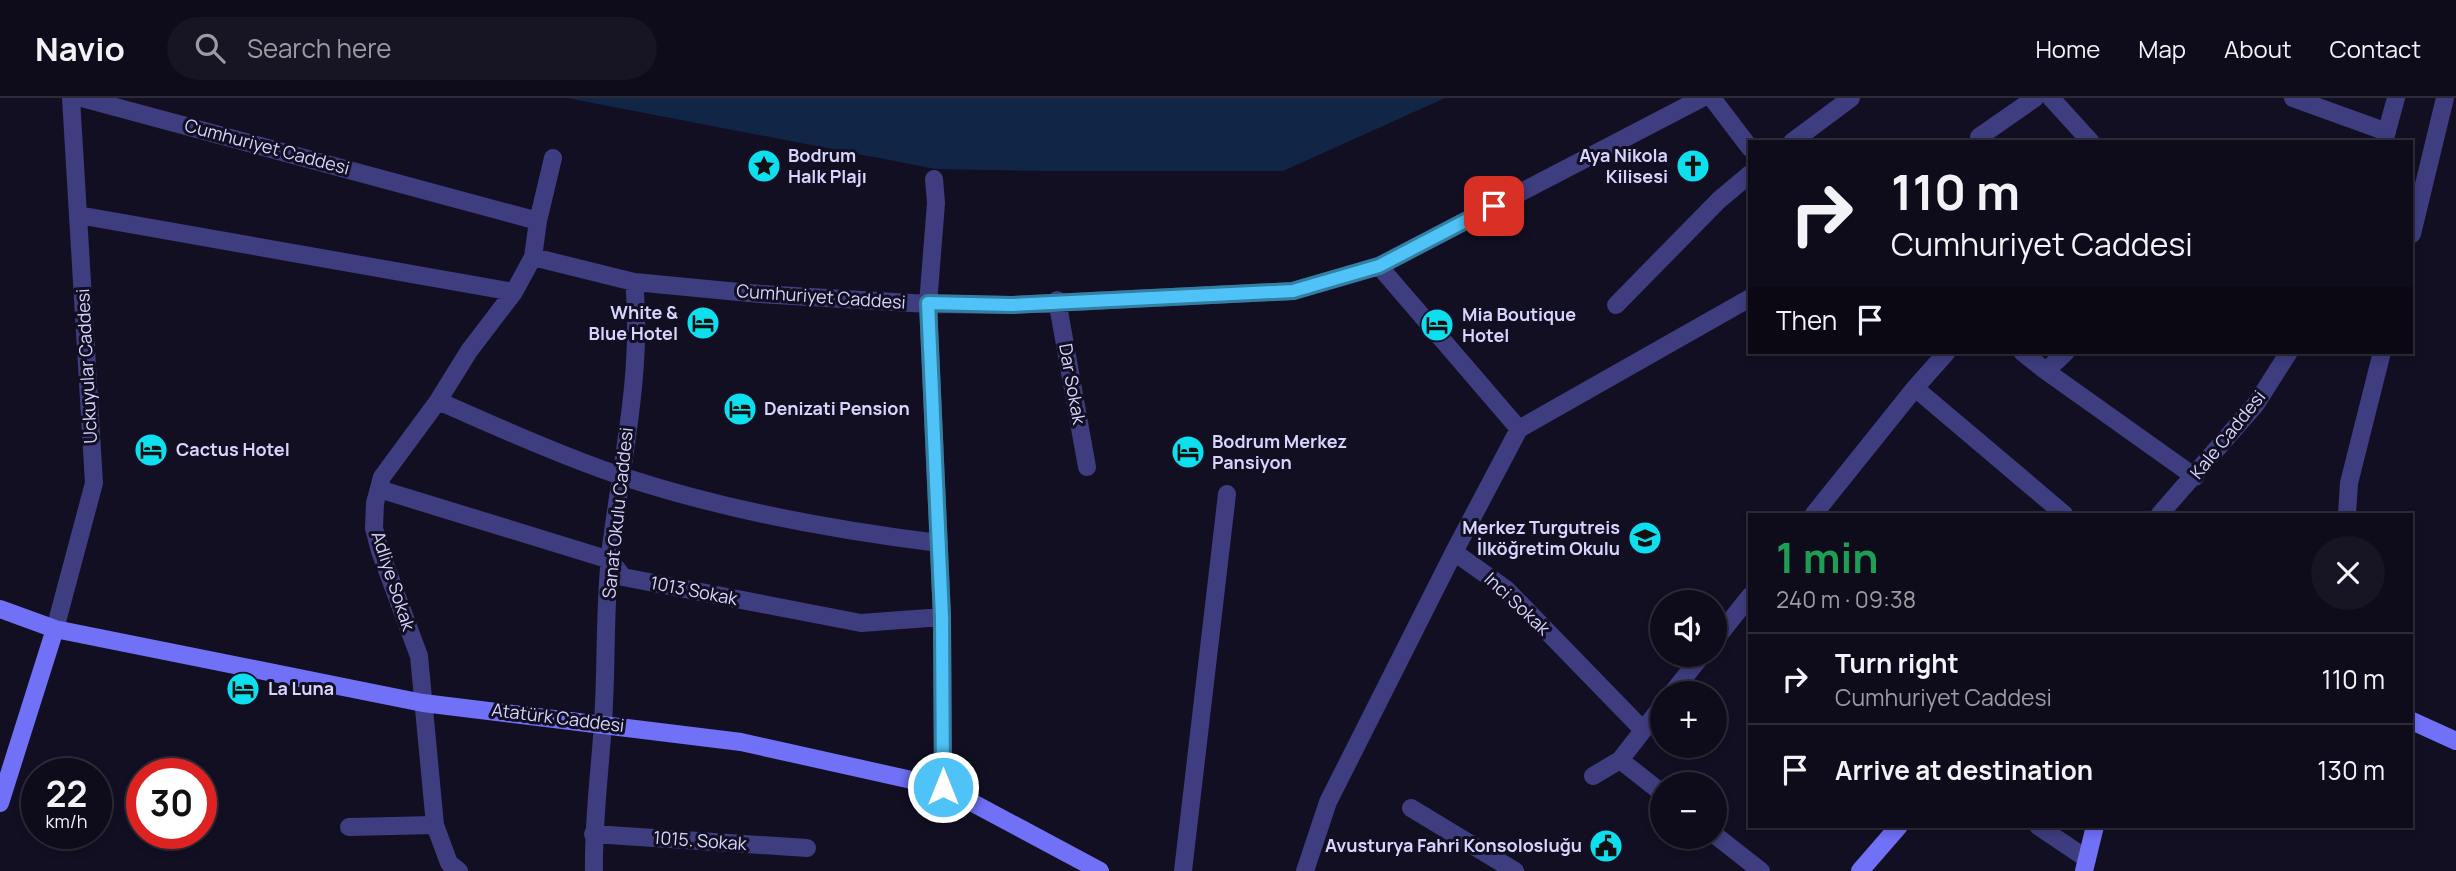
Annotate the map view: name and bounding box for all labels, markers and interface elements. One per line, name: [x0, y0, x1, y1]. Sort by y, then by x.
search box: [167, 17, 657, 80]
text: Navio: [35, 26, 125, 71]
icon: search: [191, 29, 229, 67]
text: Search here: [247, 30, 391, 66]
text: Home: [2035, 32, 2100, 65]
text: Map: [2138, 32, 2186, 65]
text: About: [2224, 32, 2292, 65]
text: Contact: [2330, 32, 2421, 65]
street label: Cumhuriyet Caddesi: [182, 112, 352, 180]
place label: Bodrum Halk Plajı: [788, 143, 867, 188]
place label: Aya Nikola Kilisesi: [1579, 143, 1668, 188]
place icon: Bodrum Halk Plajı: [745, 147, 783, 185]
church icon: Aya Nikola Kilisesi: [1674, 147, 1712, 185]
text: 110 m: [1891, 158, 2020, 225]
icon: right: [1776, 168, 1867, 259]
pin: [1464, 176, 1524, 236]
icon: arrive: [1475, 187, 1513, 225]
text: Cumhuriyet Caddesi: [1891, 222, 2193, 266]
street label: Cumhuriyet Caddesi: [736, 278, 907, 314]
street label: Uckuyular Caddesi: [70, 288, 102, 444]
place label: White & Blue Hotel: [589, 300, 678, 345]
icon: arrive: [1851, 301, 1889, 339]
place label: Mia Boutique Hotel: [1462, 302, 1576, 347]
text: Then: [1776, 302, 1837, 338]
hotel icon: White & Blue Hotel: [684, 304, 722, 342]
hotel icon: Mia Boutique Hotel: [1418, 306, 1456, 344]
street label: Dar Sokak: [1054, 341, 1092, 427]
street label: Kale Caddesi: [2184, 385, 2270, 484]
hotel icon: Denizati Pension: [721, 390, 759, 428]
place label: Denizati Pension: [764, 396, 910, 420]
street label: Sanat Okulu Caddesi: [596, 426, 638, 600]
place label: Bodrum Merkez Pansiyon: [1212, 429, 1347, 474]
hotel icon: Cactus Hotel: [132, 431, 170, 469]
hotel icon: Bodrum Merkez Pansiyon: [1169, 433, 1207, 471]
place label: Cactus Hotel: [176, 437, 290, 461]
place label: Merkez Turgutreis İlköğretim Okulu: [1462, 515, 1620, 560]
school or university icon: Merkez Turgutreis İlköğretim Okulu: [1626, 519, 1664, 557]
street label: Adliye Sokak: [367, 528, 422, 635]
text: 1 min: [1776, 528, 1879, 586]
button: close: [2311, 536, 2385, 610]
street label: Inci Sokak: [1480, 567, 1557, 641]
street label: 1013 Sokak: [649, 570, 741, 610]
text: 240 m · 09:38: [1776, 583, 1916, 615]
map controls: [1650, 590, 1727, 849]
button: sound: [1650, 590, 1727, 667]
text: Turn right: [1835, 645, 1959, 681]
icon: right: [1776, 660, 1814, 698]
text: 110 m: [2322, 661, 2385, 697]
hotel icon: La Luna: [224, 670, 262, 708]
place label: La Luna: [268, 676, 334, 700]
button: +: [1650, 681, 1727, 758]
text: Cumhuriyet Caddesi: [1835, 681, 2052, 713]
street label: Atatürk Caddesi: [490, 697, 626, 737]
position arrow: [906, 750, 980, 824]
icon: arrive: [1776, 751, 1814, 789]
text: Arrive at destination: [1835, 752, 2093, 788]
text: 130 m: [2317, 752, 2385, 788]
speed limit sign: 30: [126, 758, 217, 849]
text: 22: [46, 770, 87, 818]
button: −: [1650, 772, 1727, 849]
text: km/h: [46, 809, 87, 833]
street label: 1015. Sokak: [653, 825, 748, 855]
public building icon: Avusturya Fahri Konsolosluğu: [1587, 827, 1625, 865]
place label: Avusturya Fahri Konsolosluğu: [1325, 833, 1582, 857]

